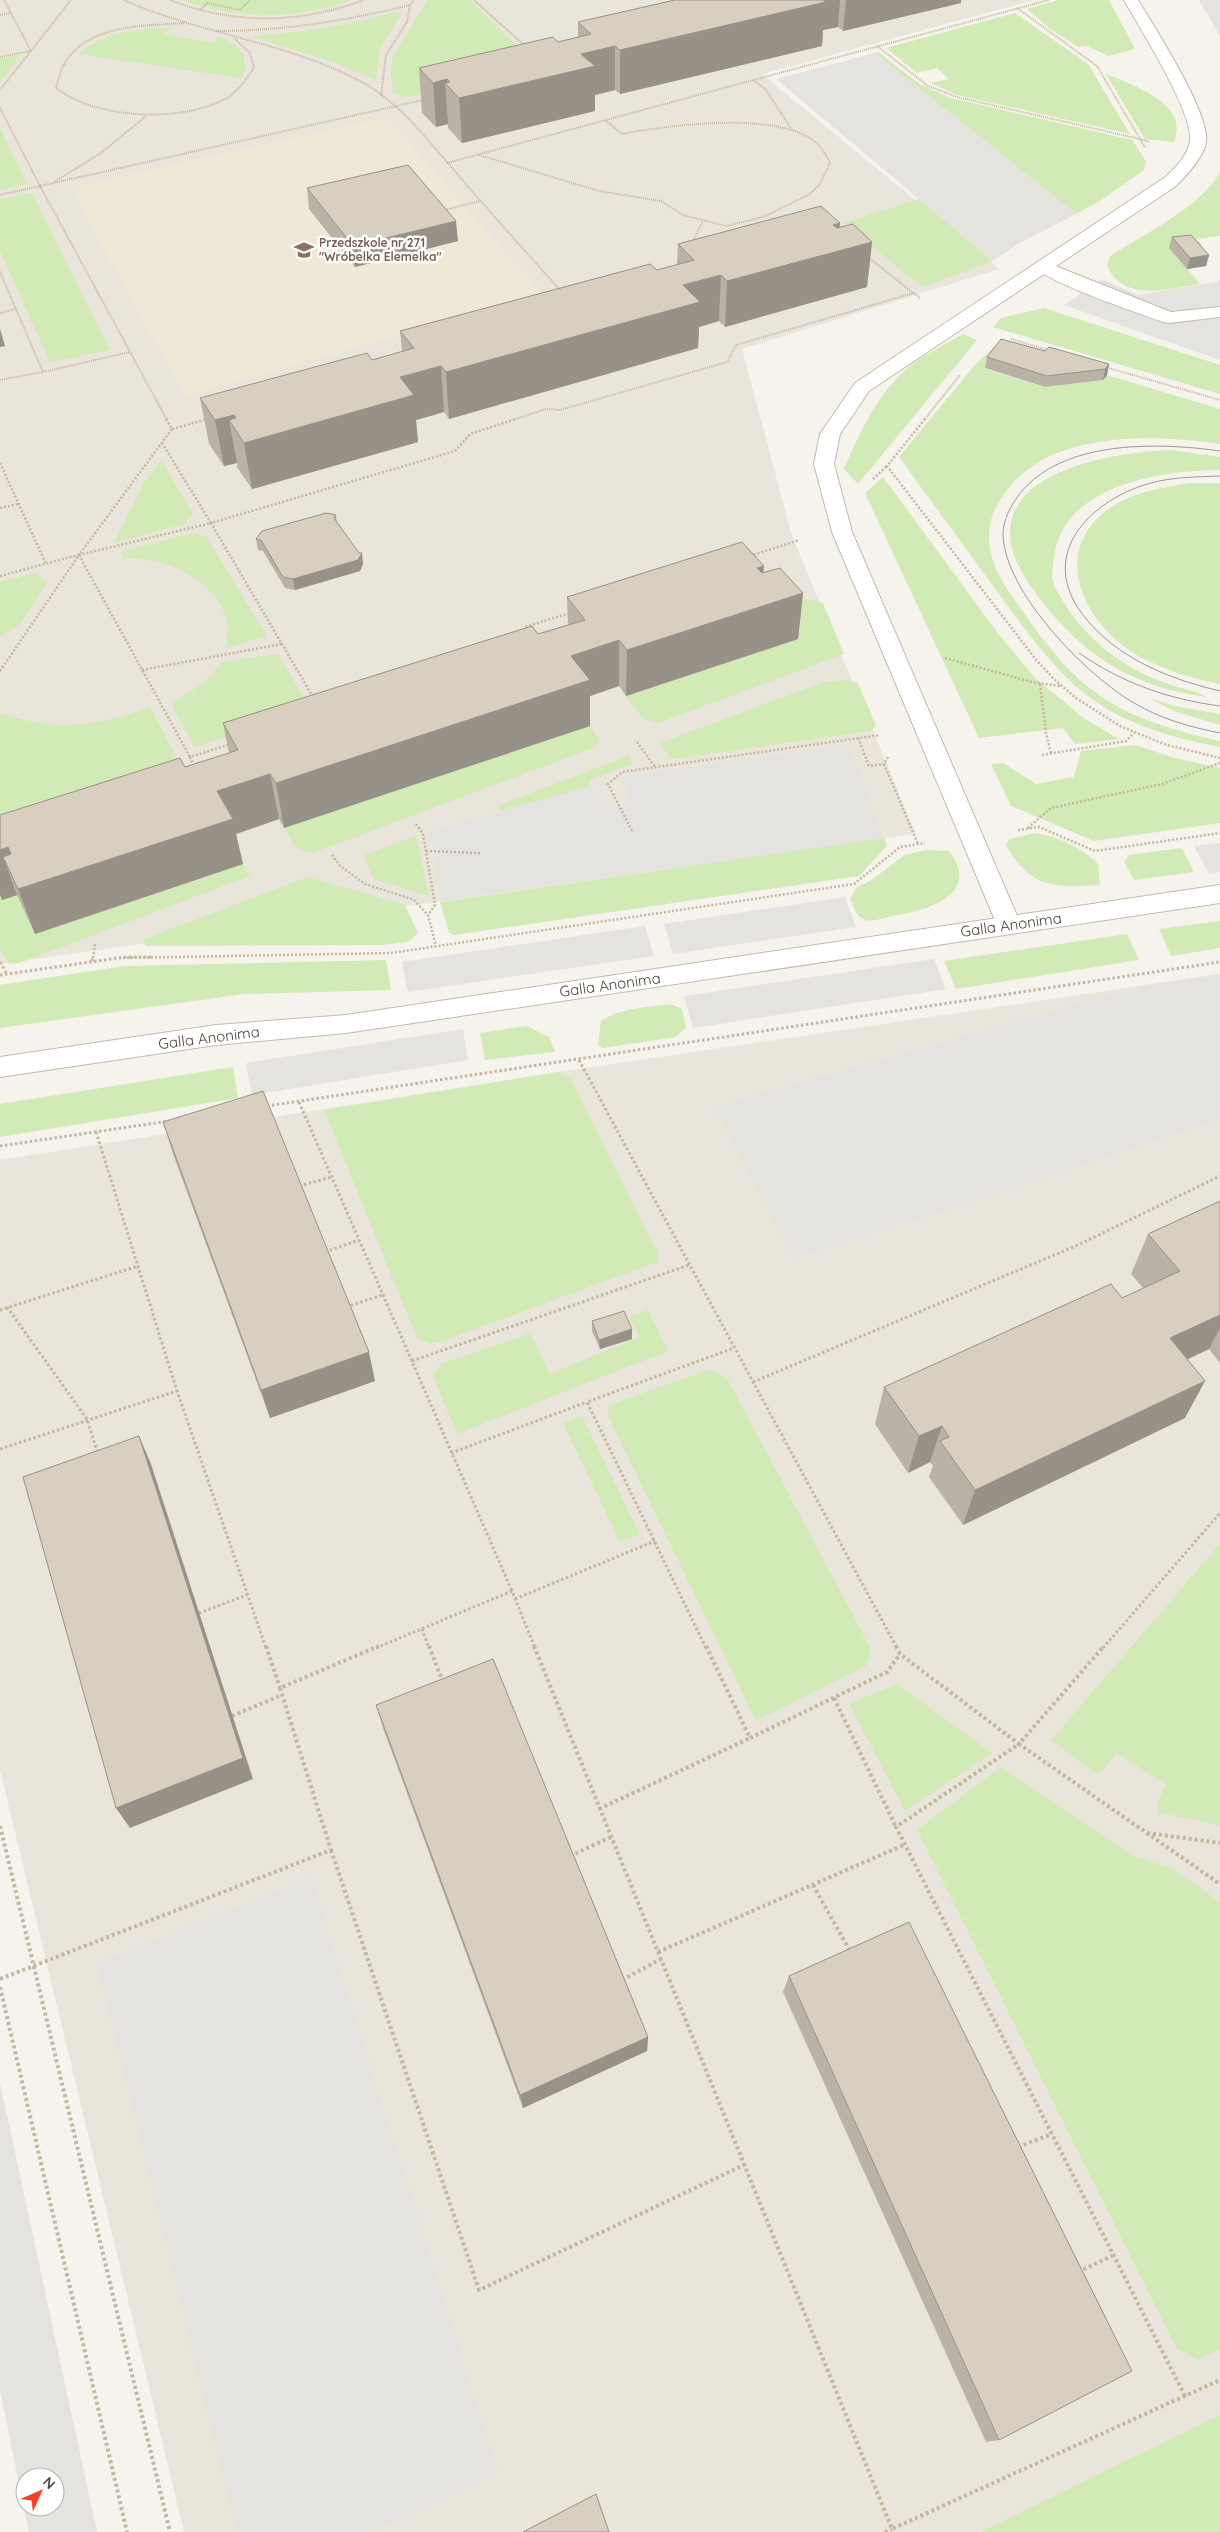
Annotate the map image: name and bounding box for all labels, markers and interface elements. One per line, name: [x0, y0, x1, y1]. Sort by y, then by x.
place label: Przedszkole nr 271 "Wróbelka Elemelka": [319, 235, 442, 264]
school or university icon: Przedszkole nr 271 "Wróbelka Elemelka": [293, 239, 315, 261]
street label: Galla Anonima: [959, 908, 1063, 941]
street label: Galla Anonima: [558, 968, 662, 1001]
street label: Galla Anonima: [157, 1022, 261, 1053]
north arrow: [15, 2467, 65, 2517]
text: N: [39, 2473, 59, 2493]

